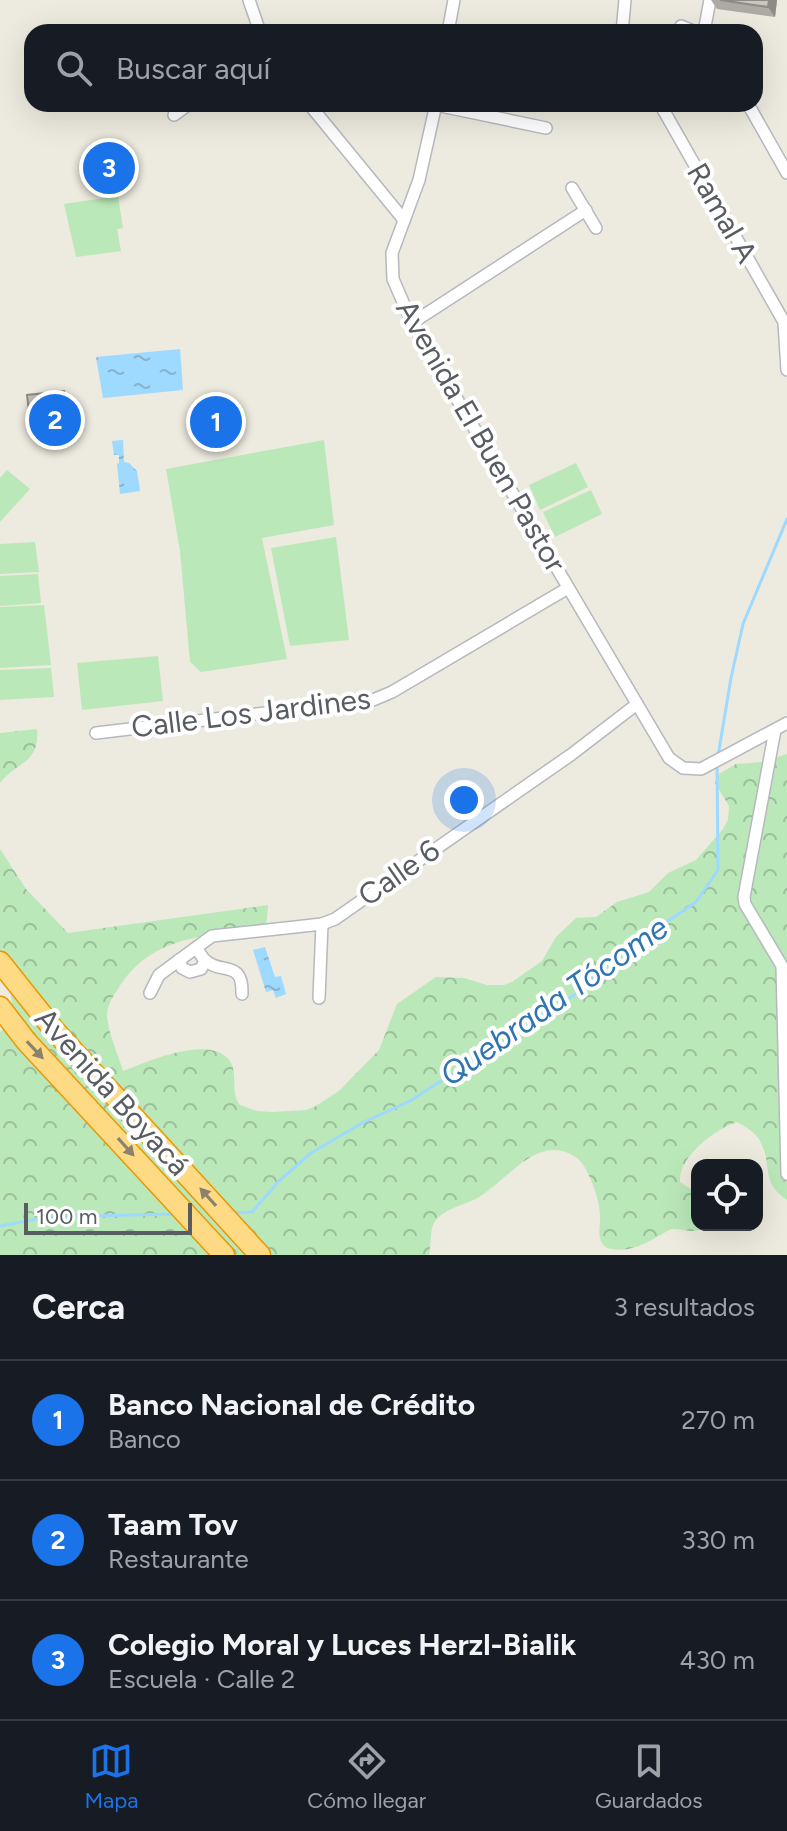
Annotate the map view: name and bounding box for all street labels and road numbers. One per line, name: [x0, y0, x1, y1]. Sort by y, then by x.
street label: Ramal A: [679, 156, 766, 270]
street label: Avenida El Buen Pastor: [388, 293, 574, 578]
street label: Calle Los Jardines: [129, 679, 373, 746]
street label: Calle 6: [351, 831, 447, 914]
street label: Avenida Boyacá: [27, 1000, 197, 1183]

